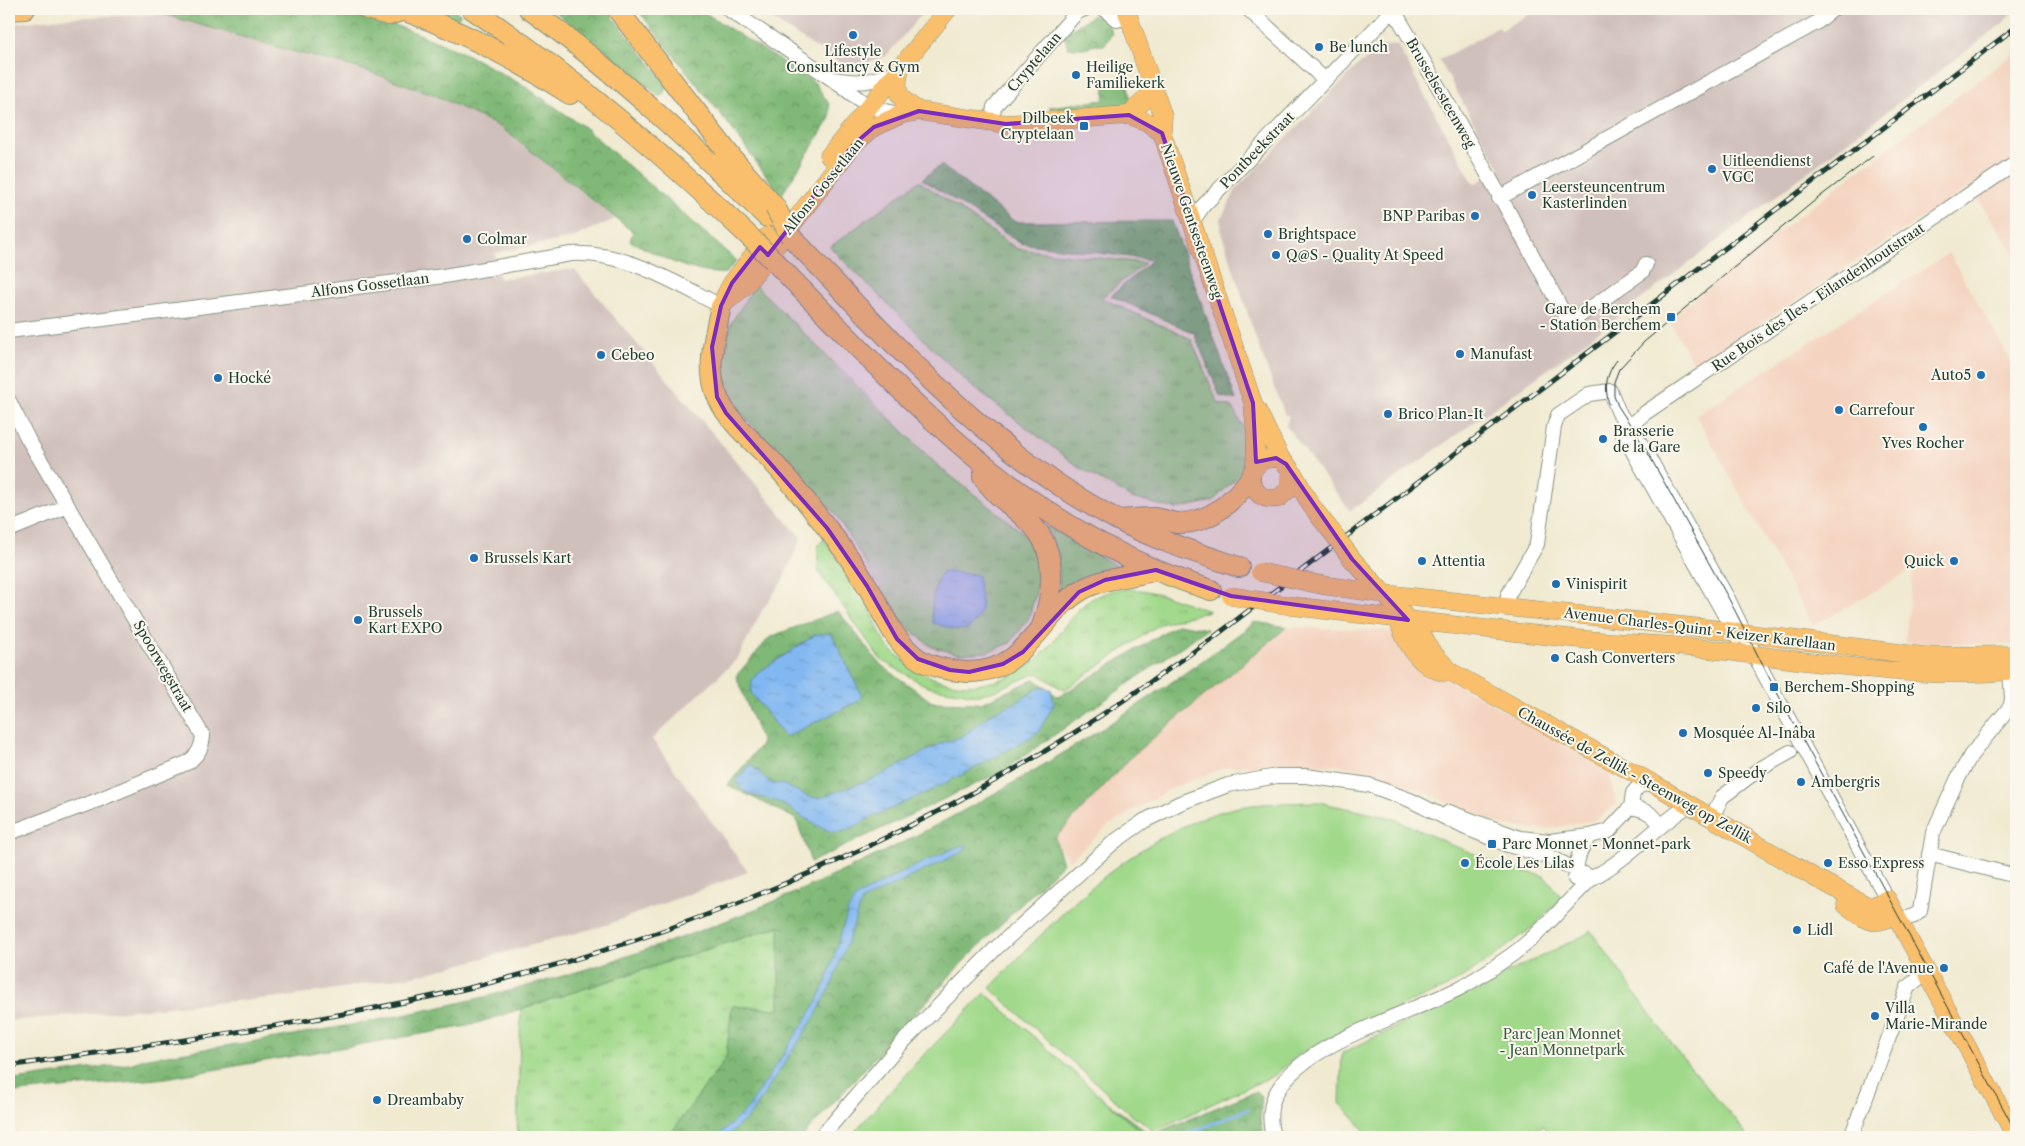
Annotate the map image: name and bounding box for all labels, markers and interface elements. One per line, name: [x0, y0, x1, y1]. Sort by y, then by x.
street label: Cryptelaan: [1003, 28, 1065, 96]
marker: Lifestyle Consultancy & Gym: [847, 29, 859, 41]
street label: Brusselsesteenweg: [1402, 35, 1480, 152]
place label: Be lunch: [1329, 38, 1388, 56]
marker: Be lunch: [1313, 41, 1325, 53]
place label: Lifestyle Consultancy & Gym: [786, 42, 920, 76]
place label: Heilige Familiekerk: [1086, 58, 1166, 92]
marker: Heilige Familiekerk: [1070, 69, 1082, 81]
street label: Pontbeekstraat: [1216, 108, 1298, 192]
place label: Dilbeek Cryptelaan: [1000, 109, 1075, 143]
marker: Dilbeek Cryptelaan: [1078, 120, 1090, 132]
street label: Alfons Gossetlaan: [778, 134, 868, 239]
street label: Nieuwe Gentsesteenweg: [1157, 141, 1227, 302]
place label: Uitleendienst VGC: [1721, 152, 1811, 186]
marker: Uitleendienst VGC: [1706, 163, 1718, 175]
place label: Leersteuncentrum Kasterlinden: [1542, 178, 1665, 212]
marker: Leersteuncentrum Kasterlinden: [1526, 189, 1538, 201]
place label: BNP Paribas: [1383, 207, 1465, 225]
marker: BNP Paribas: [1469, 210, 1481, 222]
street label: Rue Bois des Îles - Eilandenhoutstraat: [1708, 219, 1928, 375]
place label: Brightspace: [1278, 225, 1356, 243]
marker: Brightspace: [1262, 228, 1274, 240]
place label: Colmar: [477, 230, 527, 248]
marker: Colmar: [461, 233, 473, 245]
place label: Q@S - Quality At Speed: [1286, 246, 1444, 264]
marker: Q@S - Quality At Speed: [1270, 249, 1282, 261]
street label: Alfons Gossetlaan: [309, 269, 430, 301]
place label: Gare de Berchem - Station Berchem: [1540, 300, 1661, 334]
marker: Gare de Berchem - Station Berchem: [1665, 311, 1677, 323]
place label: Manufast: [1470, 345, 1532, 363]
place label: Cebeo: [611, 346, 655, 364]
marker: Manufast: [1454, 348, 1466, 360]
marker: Cebeo: [595, 349, 607, 361]
place label: Auto5: [1930, 366, 1971, 384]
place label: Hocké: [228, 369, 271, 387]
marker: Auto5: [1975, 369, 1987, 381]
marker: Hocké: [212, 372, 224, 384]
place label: Carrefour: [1849, 401, 1915, 419]
marker: Carrefour: [1833, 404, 1845, 416]
place label: Brico Plan-It: [1398, 405, 1483, 423]
marker: Brico Plan-It: [1382, 408, 1394, 420]
marker: Yves Rocher: [1917, 421, 1929, 433]
place label: Brasserie de la Gare: [1613, 422, 1681, 456]
marker: Brasserie de la Gare: [1597, 433, 1609, 445]
place label: Yves Rocher: [1881, 434, 1964, 452]
place label: Brussels Kart: [484, 549, 571, 567]
marker: Brussels Kart: [468, 552, 480, 564]
place label: Attentia: [1431, 552, 1486, 570]
place label: Quick: [1904, 552, 1945, 570]
marker: Attentia: [1416, 555, 1428, 567]
marker: Quick: [1948, 555, 1960, 567]
place label: Vinispirit: [1565, 575, 1628, 593]
marker: Vinispirit: [1550, 578, 1562, 590]
place label: Brussels Kart EXPO: [368, 603, 442, 637]
street label: Avenue Charles-Quint - Keizer Karellaan: [1562, 603, 1837, 655]
marker: Brussels Kart EXPO: [352, 614, 364, 626]
street label: Spoorwegstraat: [129, 617, 197, 715]
place label: Cash Converters: [1565, 649, 1675, 667]
marker: Cash Converters: [1549, 652, 1561, 664]
place label: Berchem-Shopping: [1784, 678, 1915, 696]
marker: Berchem-Shopping: [1768, 681, 1780, 693]
place label: Silo: [1766, 699, 1791, 717]
marker: Silo: [1750, 702, 1762, 714]
street label: Chaussée de Zellik - Steenweg op Zellik: [1515, 703, 1756, 848]
place label: Mosquée Al-Inâba: [1693, 724, 1816, 742]
marker: Mosquée Al-Inâba: [1677, 727, 1689, 739]
place label: Speedy: [1718, 764, 1767, 782]
marker: Speedy: [1702, 767, 1714, 779]
place label: Ambergris: [1810, 773, 1880, 791]
marker: Ambergris: [1795, 776, 1807, 788]
place label: Parc Monnet - Monnet-park: [1502, 835, 1692, 853]
marker: Parc Monnet - Monnet-park: [1486, 838, 1498, 850]
place label: École Les Lilas: [1475, 854, 1574, 872]
place label: Esso Express: [1838, 854, 1924, 872]
marker: École Les Lilas: [1459, 857, 1471, 869]
marker: Esso Express: [1822, 857, 1834, 869]
place label: Lidl: [1807, 921, 1833, 939]
marker: Lidl: [1791, 924, 1803, 936]
place label: Café de l'Avenue: [1823, 959, 1934, 977]
marker: Café de l'Avenue: [1938, 962, 1950, 974]
place label: Villa Marie-Mirande: [1884, 999, 1988, 1033]
marker: Villa Marie-Mirande: [1869, 1010, 1881, 1022]
park label: Parc Jean Monnet - Jean Monnetpark: [1499, 1025, 1626, 1059]
place label: Dreambaby: [387, 1091, 464, 1109]
marker: Dreambaby: [371, 1094, 383, 1106]

